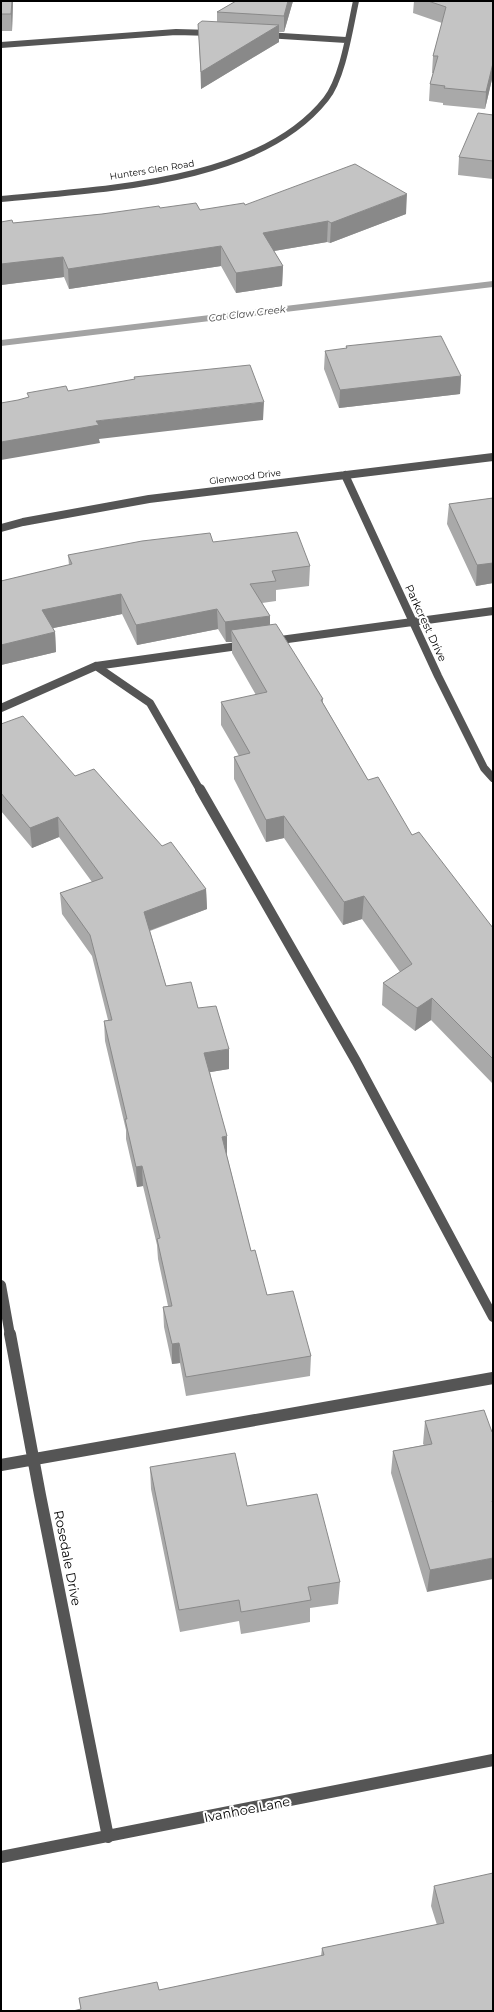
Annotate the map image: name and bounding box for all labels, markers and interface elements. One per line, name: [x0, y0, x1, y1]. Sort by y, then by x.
street label: Hunters Glen Road: [109, 157, 195, 182]
water label: Cat Claw Creek: [208, 302, 287, 325]
street label: Glenwood Drive: [209, 467, 282, 486]
street label: Parkcrest Drive: [402, 582, 450, 664]
street label: Rosedale Drive: [51, 1509, 85, 1607]
street label: Ivanhoe Lane: [203, 1793, 292, 1825]

